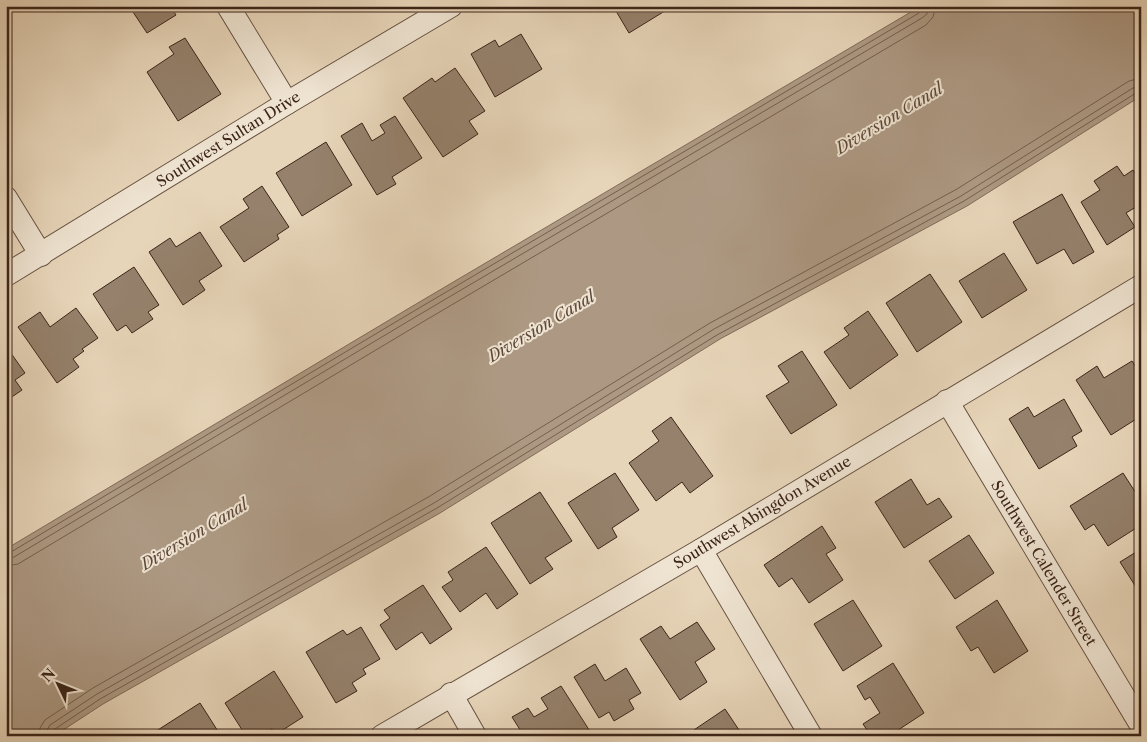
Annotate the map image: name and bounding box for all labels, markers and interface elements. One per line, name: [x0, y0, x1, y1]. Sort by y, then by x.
water label: Diversion Canal: [830, 77, 948, 159]
street label: Southwest Sultan Drive: [153, 87, 303, 191]
water label: Diversion Canal: [482, 285, 600, 367]
street label: Southwest Abingdon Avenue: [670, 451, 854, 573]
street label: Southwest Calender Street: [987, 477, 1101, 650]
water label: Diversion Canal: [135, 493, 253, 575]
north arrow: [32, 660, 82, 710]
text: N: [38, 665, 59, 686]

